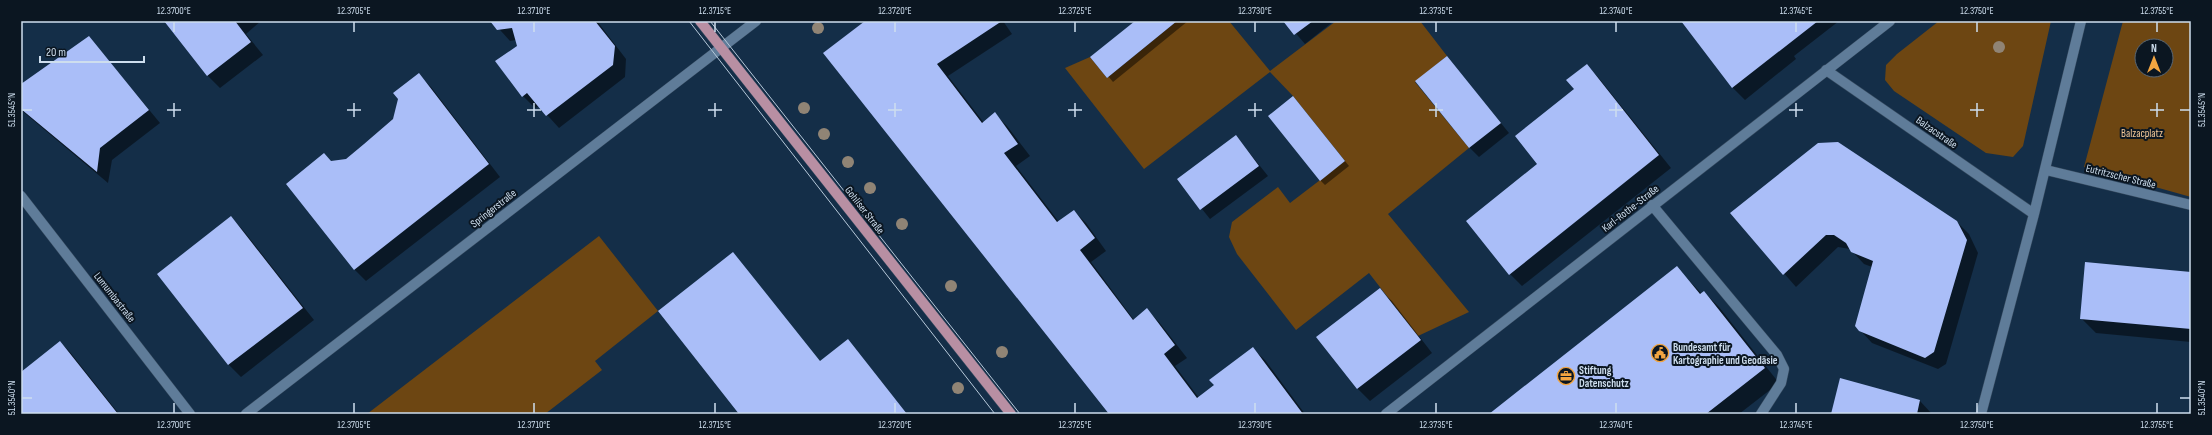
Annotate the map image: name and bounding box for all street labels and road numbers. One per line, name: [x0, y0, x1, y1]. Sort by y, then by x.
street label: Balzacstraße: [1914, 114, 1960, 151]
street label: Eutritzscher Straße: [2084, 161, 2157, 191]
street label: Karl-Rothe-Straße: [1599, 182, 1661, 235]
street label: Gohliser Straße: [842, 184, 887, 237]
street label: Springerstraße: [468, 186, 519, 230]
street label: Lumumbastraße: [91, 270, 138, 325]

